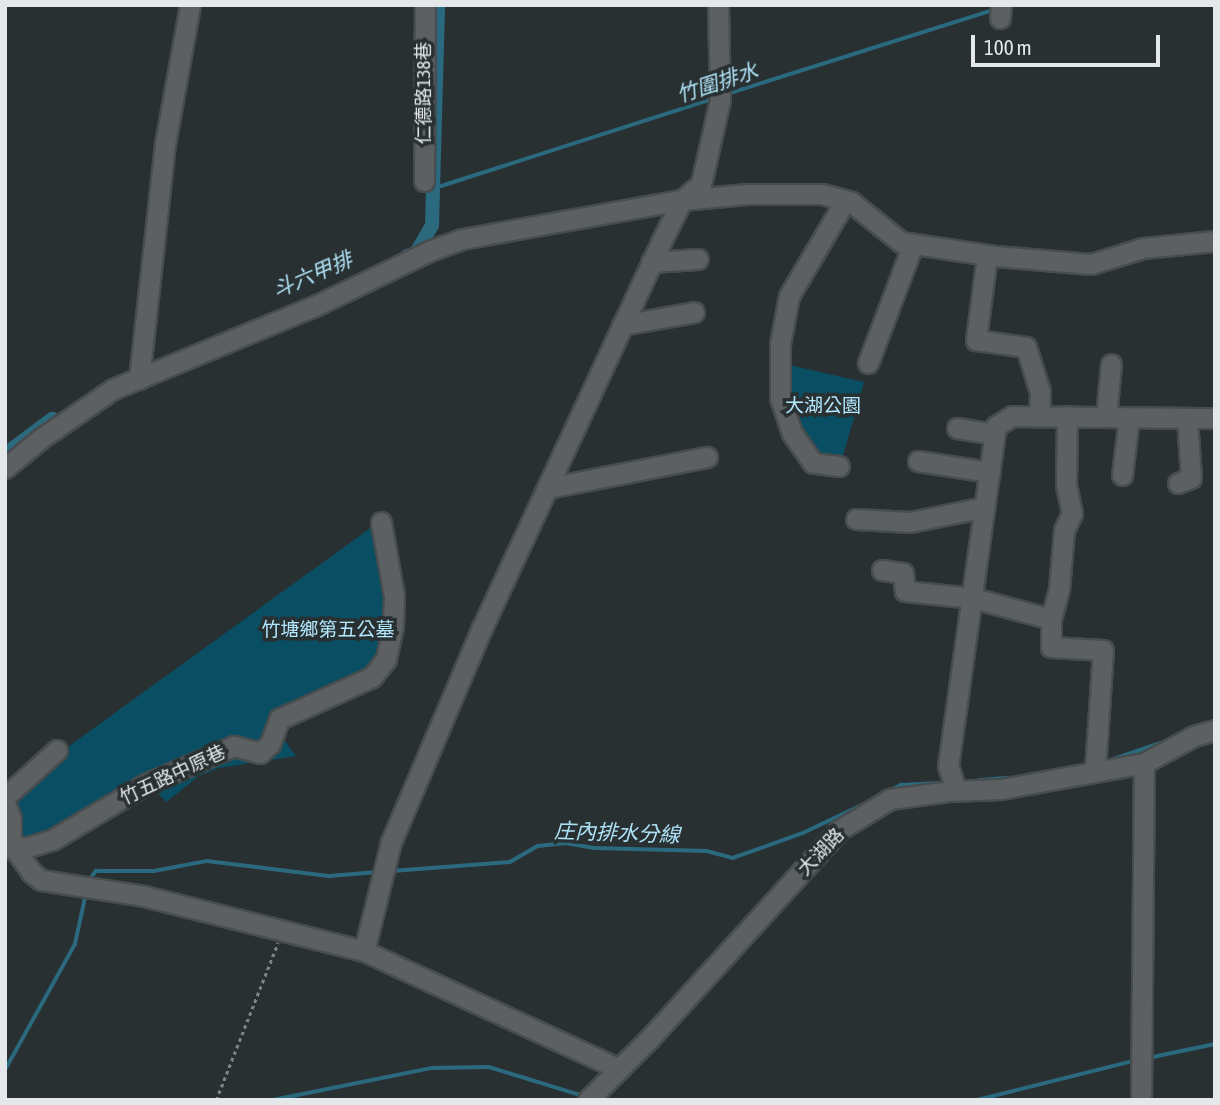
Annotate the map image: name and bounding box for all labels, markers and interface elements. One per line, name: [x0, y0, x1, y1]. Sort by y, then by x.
scale bar: [975, 21, 1164, 65]
text: 100 m: [984, 35, 1032, 59]
street label: 仁德路138巷: [413, 42, 435, 144]
water label: 竹圍排水: [673, 57, 761, 107]
water label: 斗六甲排: [268, 246, 356, 302]
park label: 大湖公園: [785, 395, 861, 417]
park label: 竹塘鄉第五公墓: [262, 619, 394, 641]
street label: 竹五路中原巷: [117, 741, 229, 809]
water label: 庄內排水分線: [554, 817, 680, 847]
street label: 大湖路: [793, 824, 849, 880]

